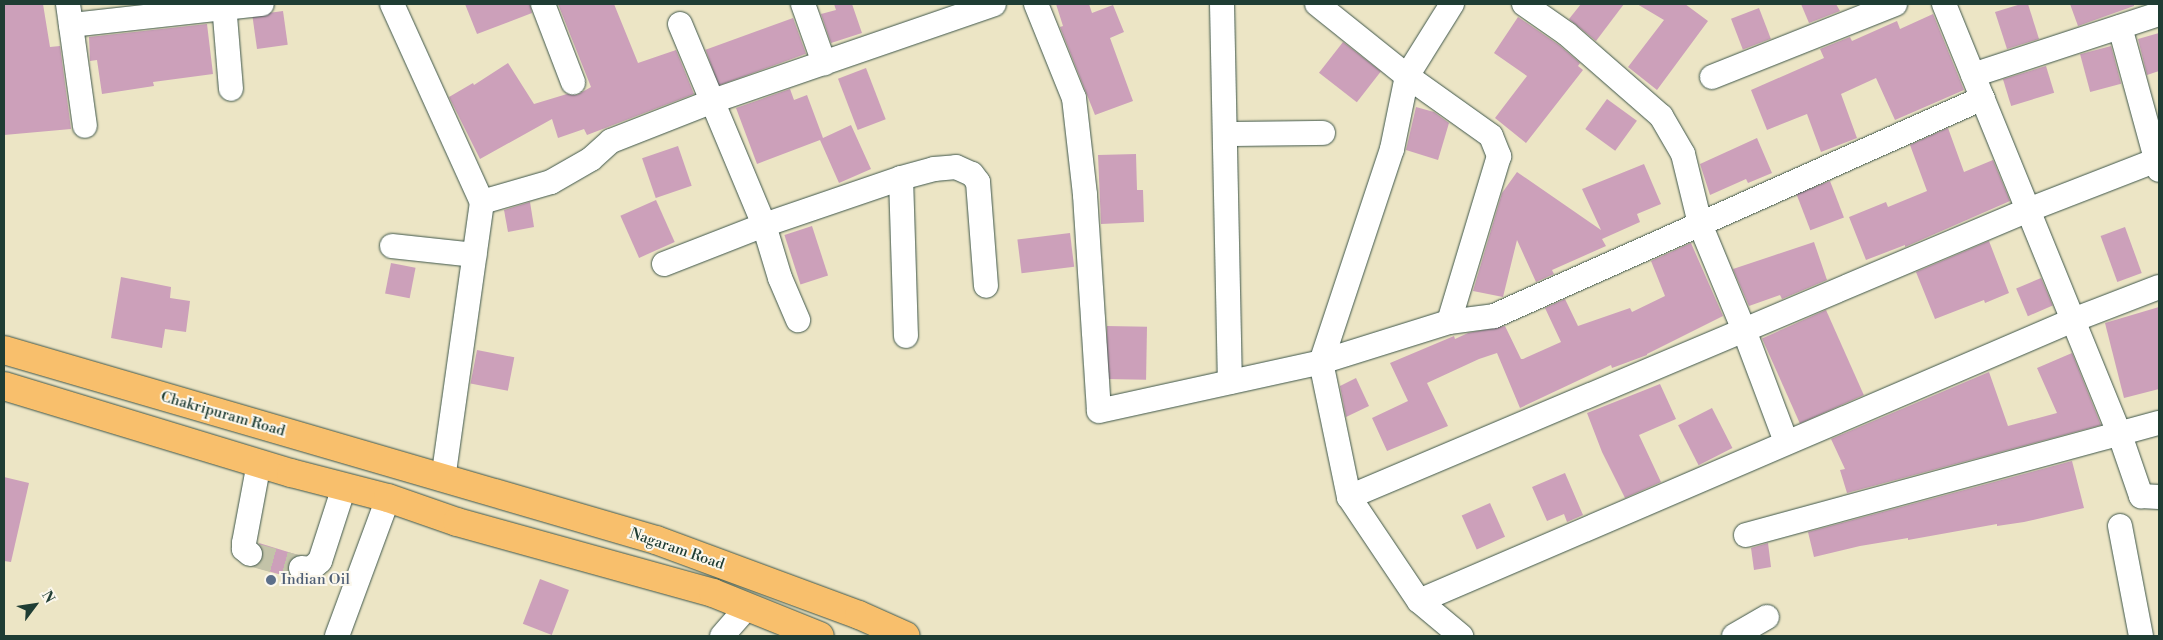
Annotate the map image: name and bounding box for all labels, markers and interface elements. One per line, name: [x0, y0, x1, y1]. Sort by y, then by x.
street label: Chakripuram Road: [159, 388, 287, 440]
street label: Nagaram Road: [627, 524, 727, 574]
place label: Indian Oil: [281, 571, 350, 589]
marker: Indian Oil: [265, 574, 277, 586]
north arrow: [10, 580, 60, 630]
text: N: [37, 588, 58, 607]

